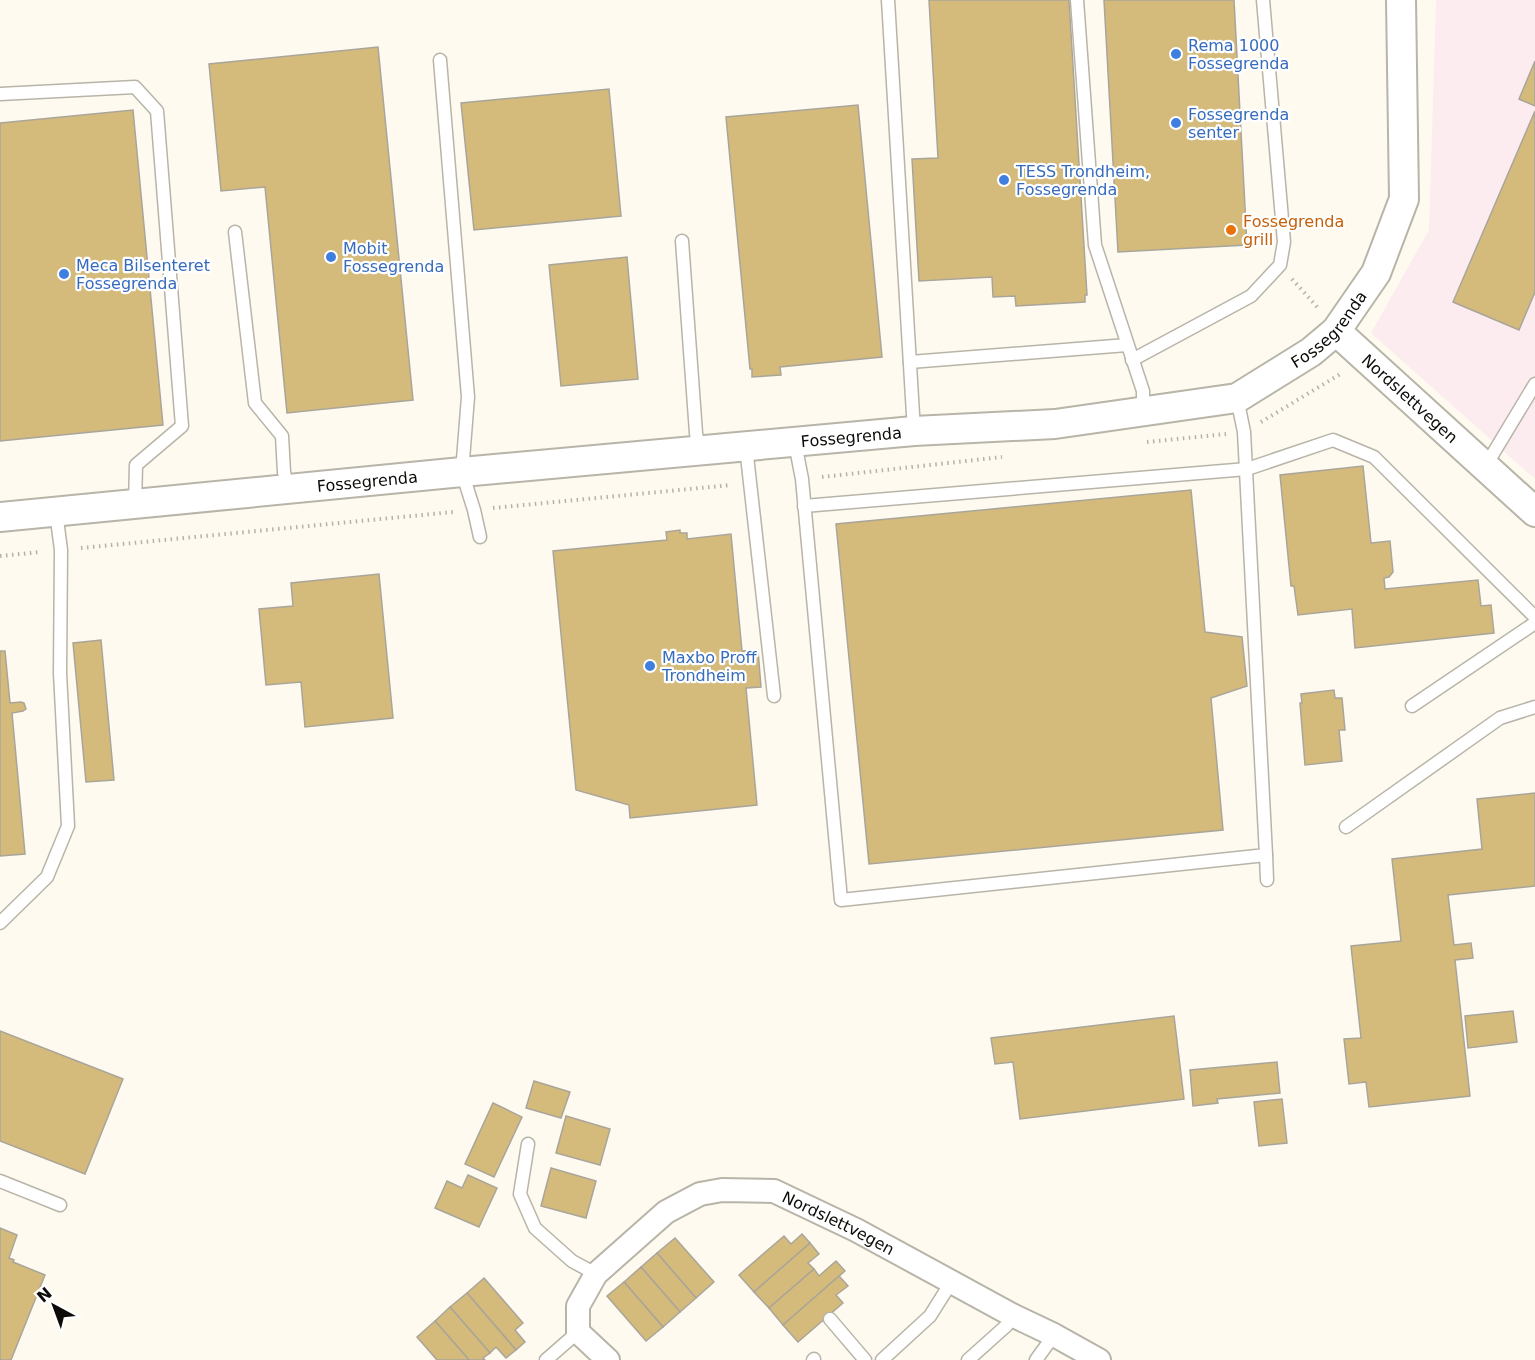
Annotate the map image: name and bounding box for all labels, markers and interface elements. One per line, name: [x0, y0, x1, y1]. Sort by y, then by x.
place label: Rema 1000 Fossegrenda: [1188, 36, 1289, 73]
marker: Rema 1000 Fossegrenda: [1169, 47, 1183, 61]
place label: Fossegrenda senter: [1188, 105, 1289, 142]
marker: Fossegrenda senter: [1169, 116, 1183, 130]
place label: TESS Trondheim, Fossegrenda: [1015, 162, 1150, 199]
marker: TESS Trondheim, Fossegrenda: [997, 173, 1011, 187]
place label: Fossegrenda grill: [1243, 212, 1344, 249]
marker: Fossegrenda grill: [1224, 223, 1238, 237]
place label: Mobit Fossegrenda: [343, 239, 444, 276]
marker: Mobit Fossegrenda: [324, 250, 338, 264]
place label: Meca Bilsenteret Fossegrenda: [76, 256, 210, 293]
marker: Meca Bilsenteret Fossegrenda: [57, 267, 71, 281]
street label: Fossegrenda: [1288, 287, 1371, 372]
street label: Nordslettvegen: [1358, 350, 1461, 447]
street label: Fossegrenda: [800, 423, 903, 451]
street label: Fossegrenda: [316, 467, 419, 496]
place label: Maxbo Proff Trondheim: [661, 648, 757, 685]
marker: Maxbo Proff Trondheim: [643, 659, 657, 673]
street label: Nordslettvegen: [779, 1187, 898, 1259]
north arrow: [24, 1276, 84, 1336]
text: N: [33, 1283, 56, 1307]

